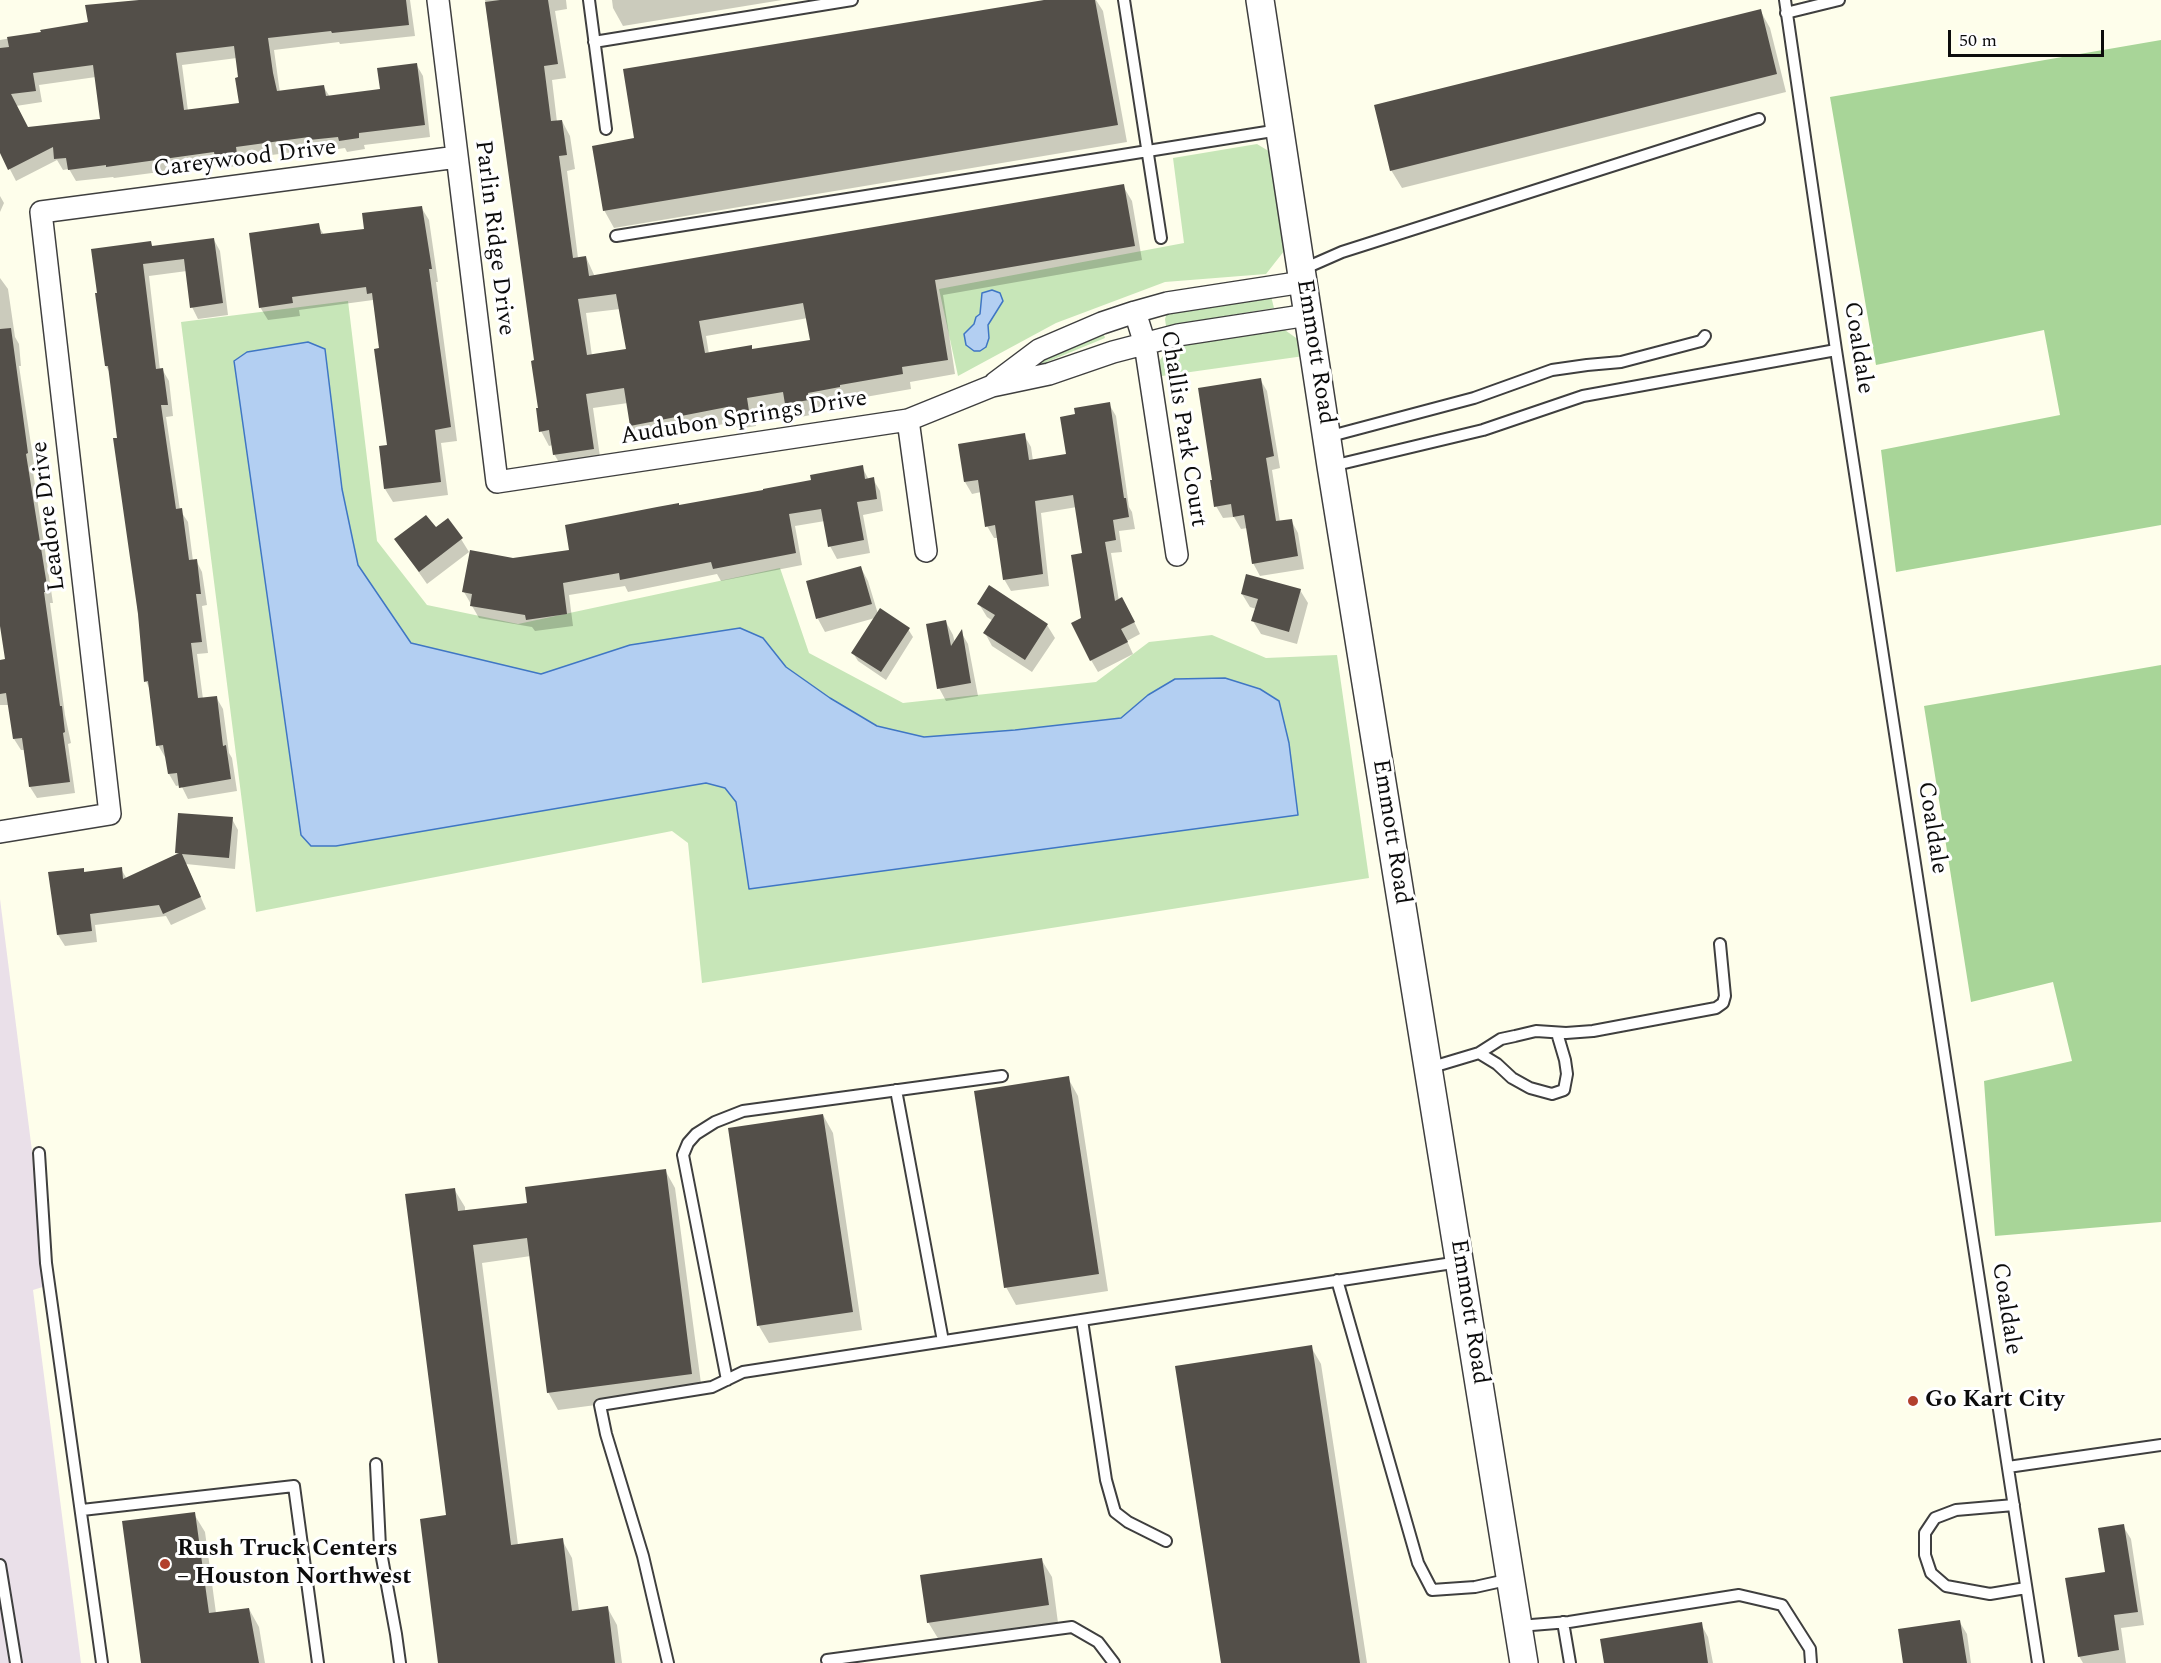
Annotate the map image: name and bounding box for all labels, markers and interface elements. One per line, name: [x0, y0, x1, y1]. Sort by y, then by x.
scale bar: [1951, 18, 2107, 56]
text: 50 m: [1959, 27, 1997, 54]
street label: Careywood Drive: [152, 134, 338, 186]
street label: Parlin Ridge Drive: [467, 139, 519, 337]
street label: Emmott Road: [1288, 277, 1340, 427]
street label: Coaldale: [1836, 300, 1878, 396]
street label: Challis Park Court: [1152, 329, 1212, 529]
street label: Audubon Springs Drive: [618, 385, 870, 453]
street label: Leadore Drive: [27, 439, 73, 593]
street label: Emmott Road: [1364, 757, 1416, 907]
street label: Coaldale: [1910, 780, 1952, 876]
street label: Emmott Road: [1442, 1237, 1494, 1387]
street label: Coaldale: [1984, 1261, 2026, 1357]
place label: Go Kart City: [1925, 1387, 2064, 1415]
marker: Go Kart City: [1906, 1394, 1920, 1408]
place label: Rush Truck Centers – Houston Northwest: [177, 1536, 412, 1592]
marker: Rush Truck Centers – Houston Northwest: [158, 1557, 172, 1571]

